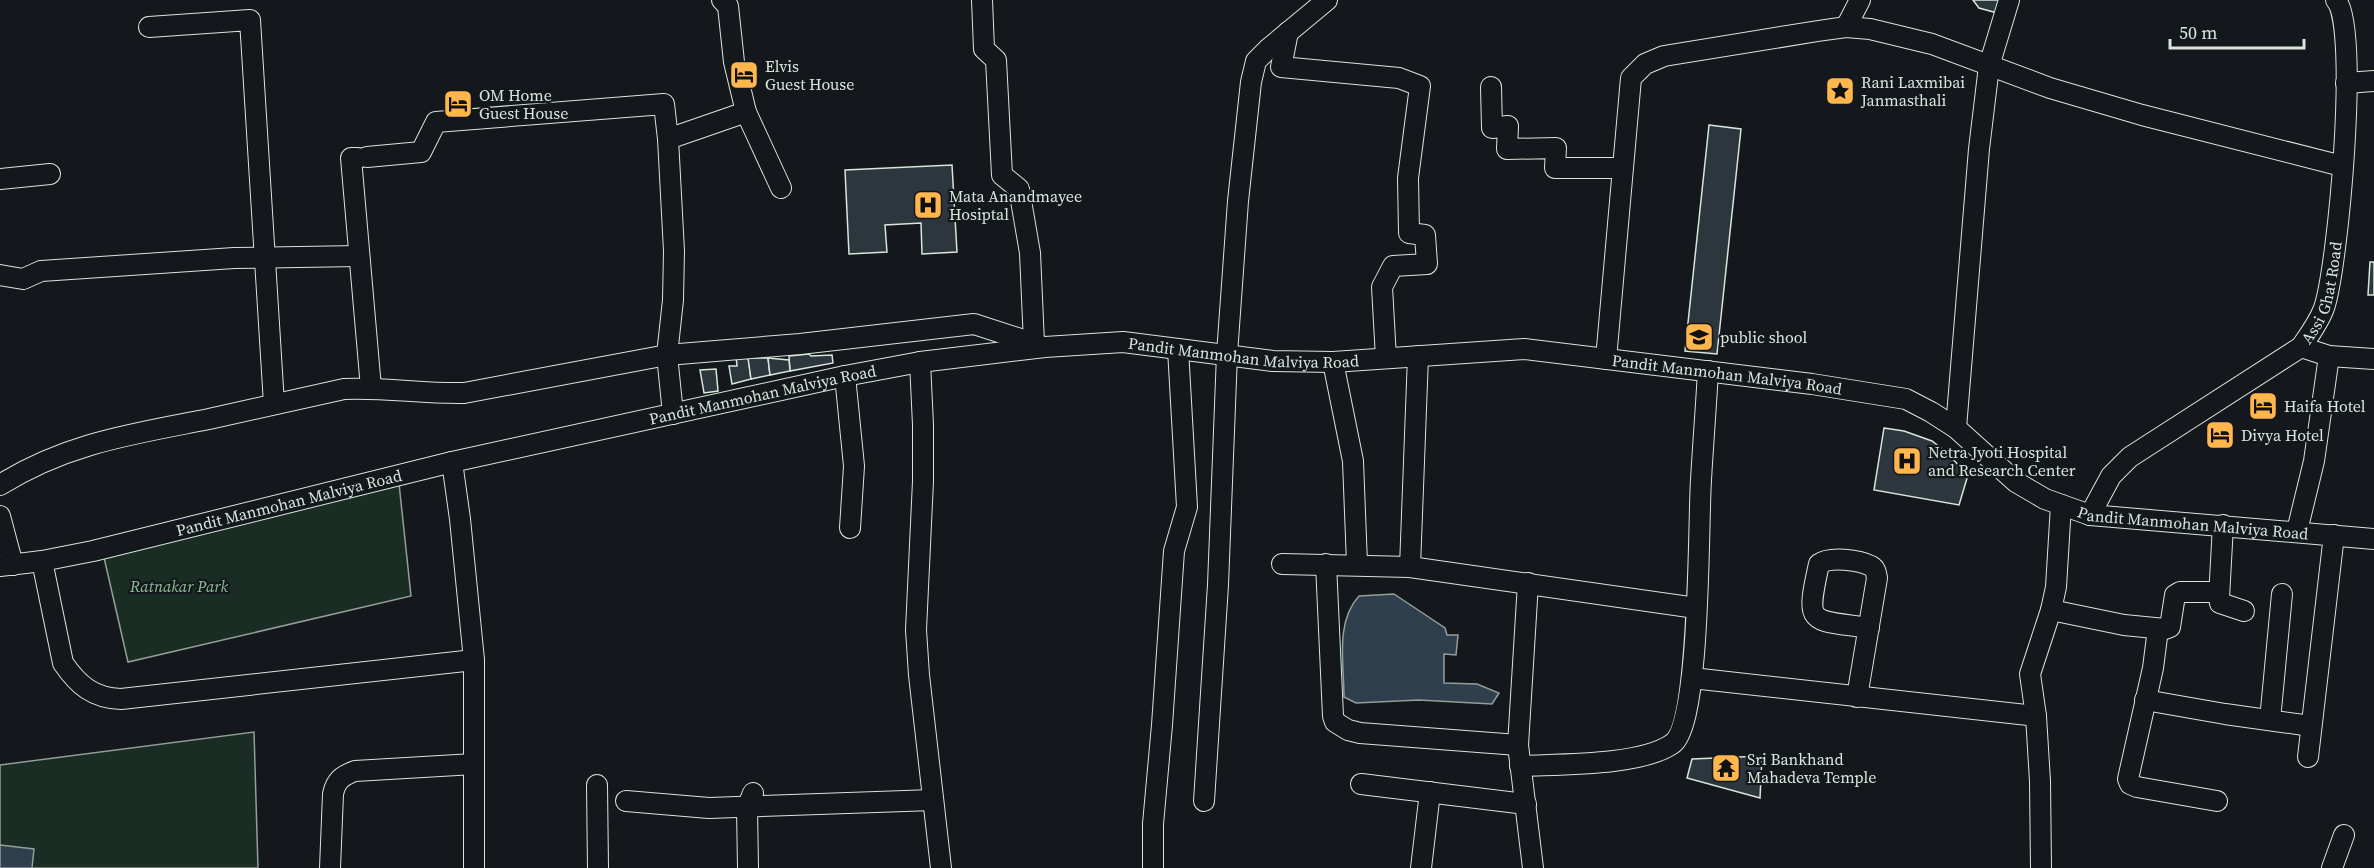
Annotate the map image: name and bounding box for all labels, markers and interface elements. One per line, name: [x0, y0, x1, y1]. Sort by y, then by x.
scale bar: [2170, 12, 2304, 50]
text: 50 m: [2179, 20, 2217, 45]
place label: Elvis Guest House: [765, 55, 854, 95]
hotel icon: Elvis Guest House: [728, 59, 760, 91]
place label: Rani Laxmibai Janmasthali: [1860, 71, 1965, 111]
place icon: Rani Laxmibai Janmasthali: [1824, 75, 1856, 107]
place label: OM Home Guest House: [479, 84, 568, 124]
hotel icon: OM Home Guest House: [442, 88, 474, 120]
place label: Mata Anandmayee Hosiptal: [949, 185, 1082, 225]
hospital icon: Mata Anandmayee Hosiptal: [912, 189, 944, 221]
street label: Assi Ghat Road: [2295, 240, 2347, 348]
school or university icon: public shool: [1683, 321, 1715, 353]
place label: public shool: [1720, 326, 1807, 348]
street label: Pandit Manmohan Malviya Road: [1127, 332, 1360, 373]
street label: Pandit Manmohan Malviya Road: [1611, 349, 1844, 400]
street label: Pandit Manmohan Malviya Road: [647, 359, 878, 430]
hotel icon: Haifa Hotel: [2247, 390, 2279, 422]
place label: Haifa Hotel: [2284, 395, 2366, 417]
hotel icon: Divya Hotel: [2204, 419, 2236, 451]
place label: Divya Hotel: [2241, 424, 2324, 446]
place label: Netra Jyoti Hospital and Research Center: [1928, 441, 2076, 481]
hospital icon: Netra Jyoti Hospital and Research Center: [1891, 445, 1923, 477]
street label: Pandit Manmohan Malviya Road: [174, 464, 404, 541]
street label: Pandit Manmohan Malviya Road: [2074, 500, 2309, 544]
park label: Ratnakar Park: [129, 575, 228, 597]
place label: Sri Bankhand Mahadeva Temple: [1747, 748, 1876, 788]
temple icon: Sri Bankhand Mahadeva Temple: [1710, 752, 1742, 784]

